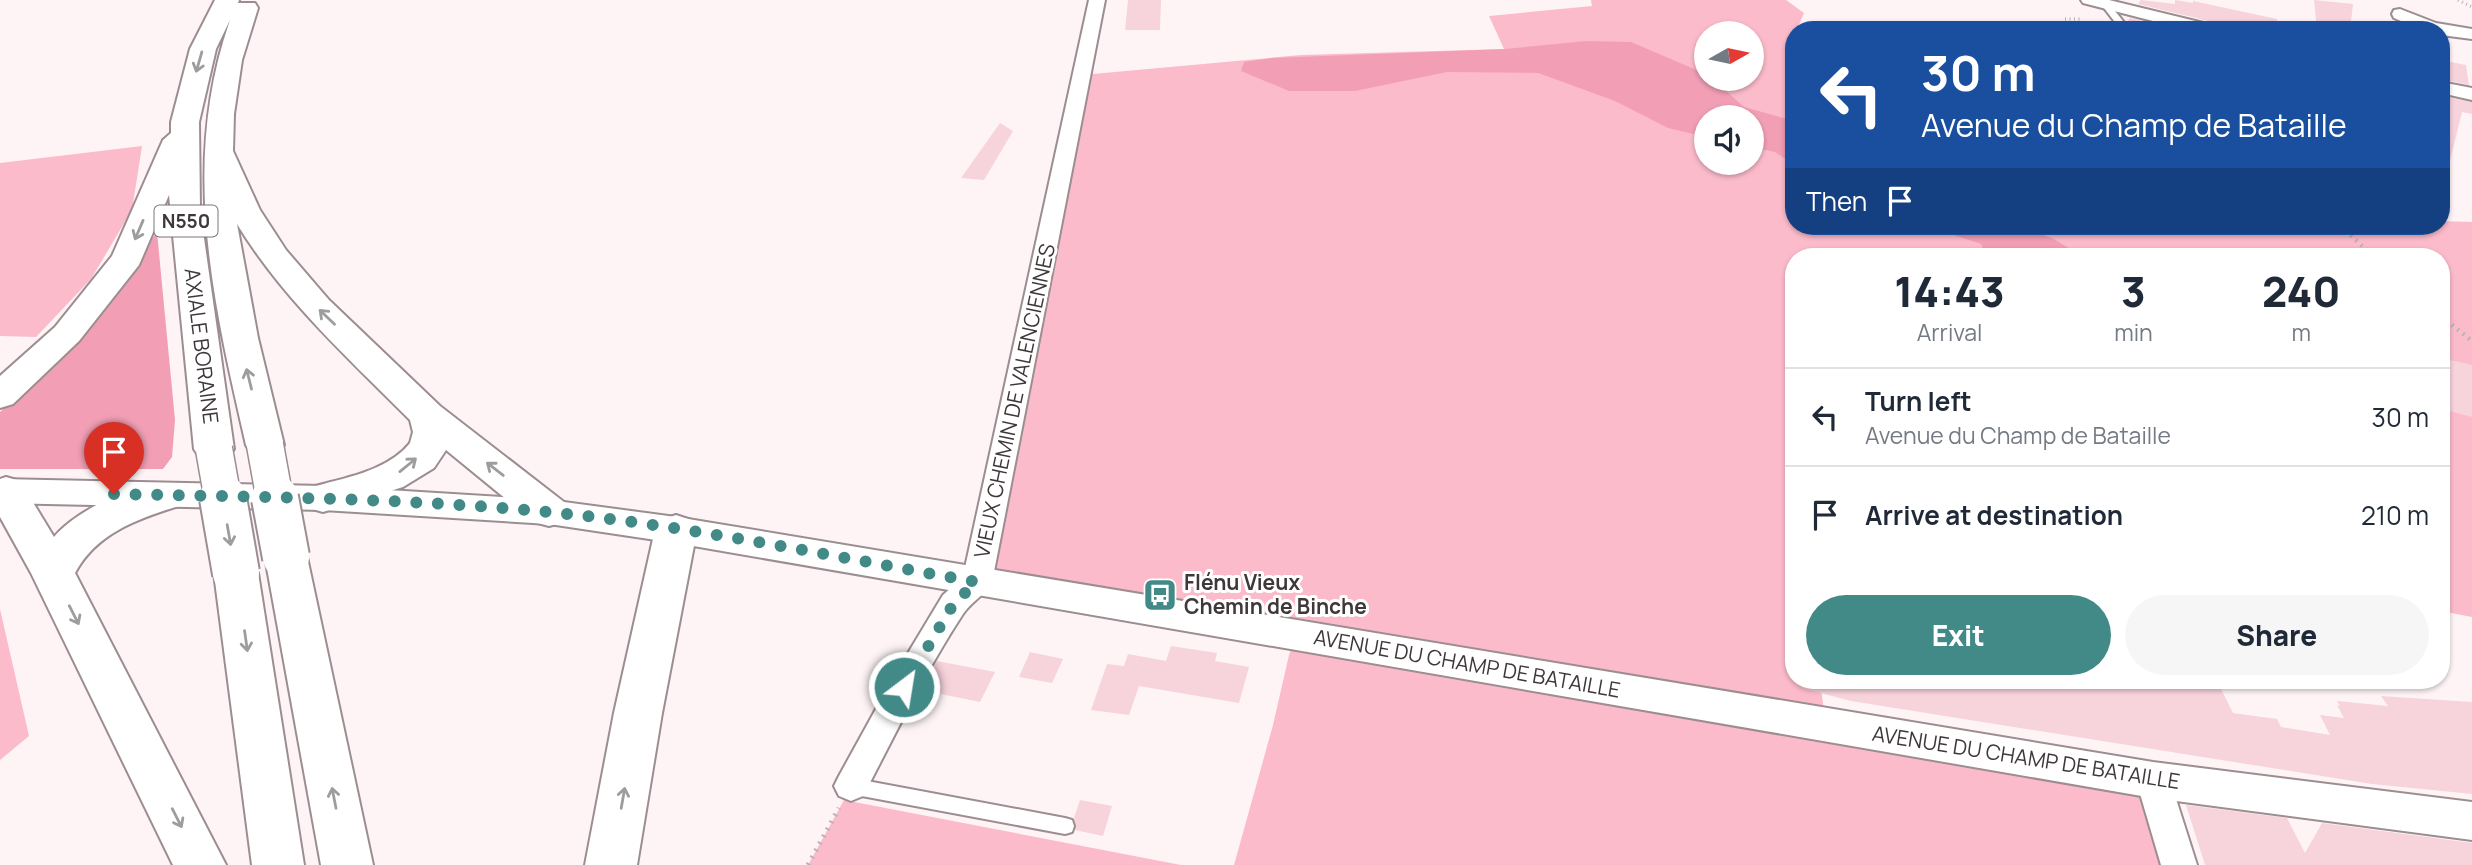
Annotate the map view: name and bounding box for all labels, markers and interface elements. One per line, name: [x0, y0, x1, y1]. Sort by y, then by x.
north arrow: [1694, 21, 1764, 91]
map controls: [1694, 21, 1764, 175]
text: 30 m: [1921, 39, 2036, 106]
icon: left: [1806, 49, 1897, 140]
one-way arrow: [192, 51, 205, 73]
text: Avenue du Champ de Bataille: [1921, 103, 2347, 147]
button: sound: [1694, 105, 1764, 175]
icon: arrive: [1881, 182, 1919, 220]
text: Then: [1806, 183, 1867, 219]
road number: N550: [154, 206, 218, 236]
one-way arrow: [132, 219, 145, 240]
street label: VIEUX CHEMIN DE VALENCIENNES: [967, 241, 1061, 560]
text: 14:43: [1894, 262, 2005, 320]
text: 3: [2121, 262, 2146, 320]
text: 240: [2262, 262, 2341, 320]
street label: AXIALE BORAINE: [179, 266, 225, 425]
one-way arrow: [319, 309, 336, 326]
text: Arrival: [1917, 316, 1982, 348]
text: min: [2114, 316, 2153, 348]
text: m: [2292, 316, 2311, 348]
one-way arrow: [242, 368, 255, 391]
text: Turn left: [1865, 383, 1972, 419]
icon: left: [1806, 398, 1844, 436]
text: 30 m: [2372, 399, 2429, 435]
text: Avenue du Champ de Bataille: [1865, 419, 2171, 451]
pin: [84, 422, 144, 494]
icon: arrive: [95, 433, 133, 471]
one-way arrow: [399, 457, 417, 473]
one-way arrow: [487, 462, 505, 477]
icon: arrive: [1806, 496, 1844, 534]
text: Arrive at destination: [1865, 497, 2123, 533]
text: 210 m: [2361, 497, 2429, 533]
one-way arrow: [223, 523, 236, 546]
place label: Flénu Vieux Chemin de Binche: [1184, 568, 1367, 620]
bus stop icon: Flénu Vieux Chemin de Binche: [1141, 576, 1179, 614]
button: Exit: [1806, 595, 2111, 675]
button: Share: [2125, 595, 2429, 675]
one-way arrow: [68, 604, 82, 625]
street label: AVENUE DU CHAMP DE BATAILLE: [1312, 622, 1623, 704]
one-way arrow: [239, 629, 252, 652]
position arrow: [867, 650, 941, 724]
street label: AVENUE DU CHAMP DE BATAILLE: [1870, 719, 2182, 795]
one-way arrow: [326, 787, 340, 810]
one-way arrow: [617, 787, 630, 810]
one-way arrow: [170, 808, 184, 828]

